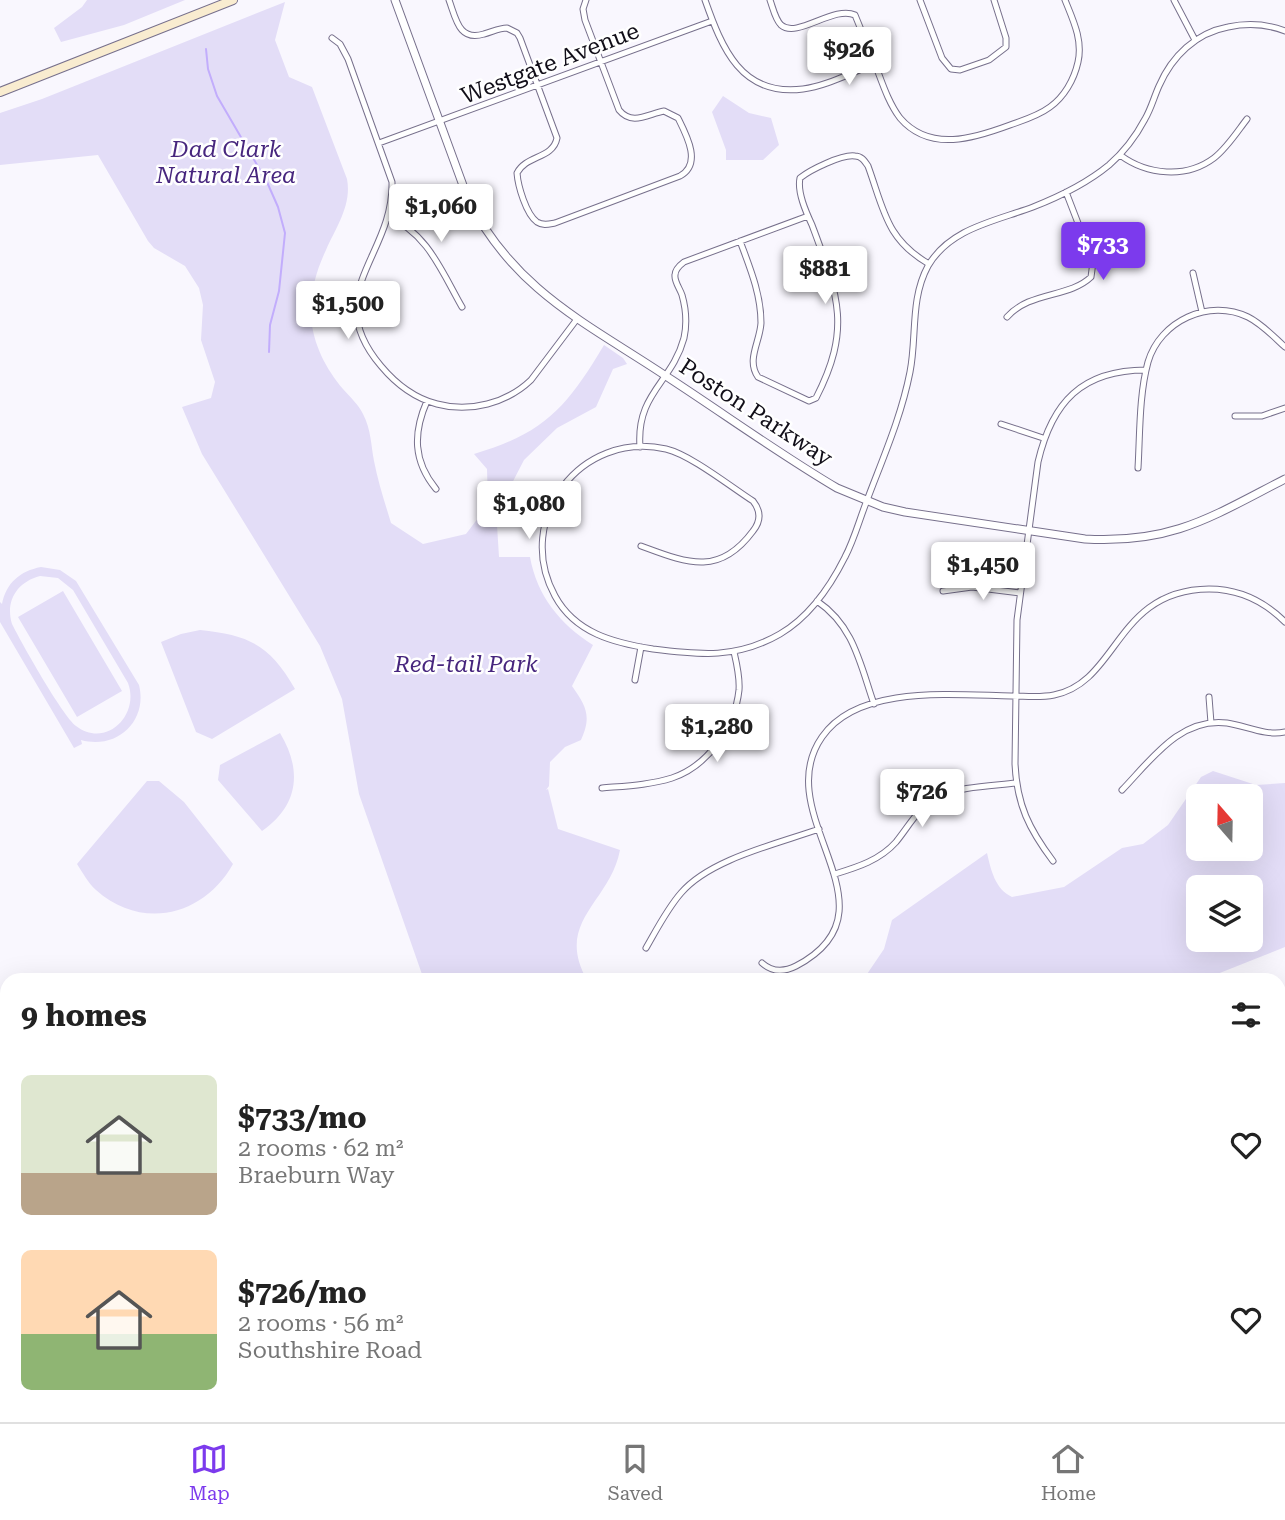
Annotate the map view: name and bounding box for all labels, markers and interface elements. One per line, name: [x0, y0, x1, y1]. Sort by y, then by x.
street label: Westgate Avenue: [457, 17, 643, 110]
pin: $926: [808, 28, 890, 87]
text: $926: [823, 36, 875, 63]
park label: Dad Clark Natural Area: [155, 136, 296, 189]
pin: $1,060: [384, 184, 498, 244]
text: $1,060: [405, 193, 477, 220]
pin: $733: [1062, 222, 1144, 282]
text: $733: [1077, 231, 1129, 258]
pin: $881: [784, 246, 866, 306]
text: $881: [799, 255, 851, 282]
pin: $1,500: [291, 282, 405, 341]
text: $1,500: [312, 290, 384, 317]
street label: Poston Parkway: [674, 353, 838, 472]
pin: $1,080: [472, 482, 586, 541]
text: $1,080: [493, 490, 565, 517]
pin: $1,450: [926, 542, 1040, 602]
text: $1,450: [947, 551, 1019, 578]
park label: Red-tail Park: [393, 651, 538, 678]
pin: $1,280: [660, 704, 774, 764]
text: $1,280: [681, 713, 753, 740]
pin: $726: [881, 770, 963, 829]
text: $726: [896, 778, 948, 805]
north arrow: [1186, 784, 1264, 861]
map controls: [1186, 784, 1263, 952]
button: layers: [1186, 875, 1263, 952]
icon: filters: [1227, 996, 1265, 1034]
text: 9 homes: [21, 998, 147, 1033]
text: $733/mo: [238, 1100, 367, 1135]
icon: home: [77, 1103, 161, 1187]
icon: heart: [1227, 1126, 1265, 1164]
text: 2 rooms · 62 m²: [238, 1135, 404, 1162]
text: Braeburn Way: [238, 1162, 394, 1189]
text: $726/mo: [238, 1275, 367, 1310]
icon: home: [77, 1278, 161, 1362]
icon: heart: [1227, 1301, 1265, 1339]
text: 2 rooms · 56 m²: [238, 1310, 404, 1337]
text: Southshire Road: [238, 1337, 422, 1364]
tab: Map: [189, 1440, 230, 1505]
tab: Saved: [608, 1440, 663, 1505]
tab: Home: [1041, 1440, 1096, 1505]

